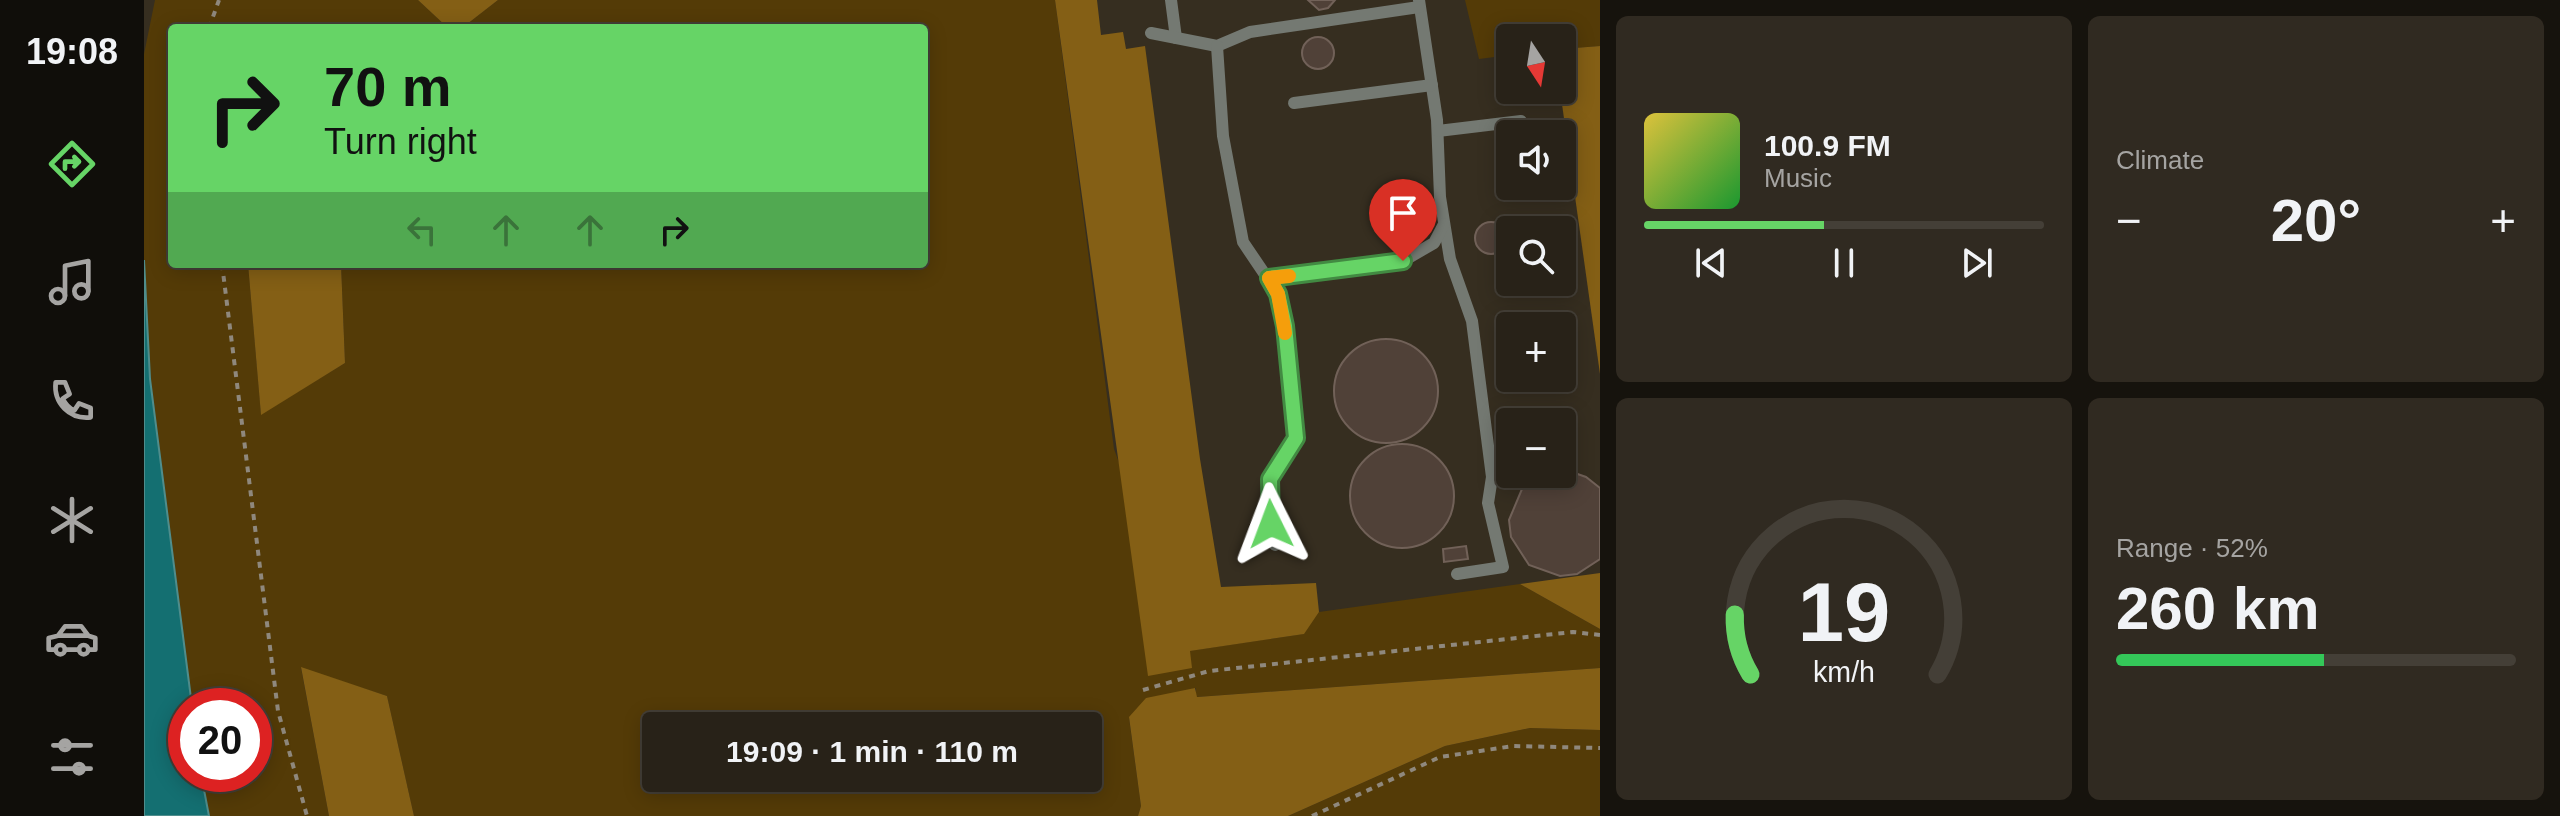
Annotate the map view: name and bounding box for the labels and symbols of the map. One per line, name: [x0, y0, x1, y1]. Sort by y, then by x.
north arrow: [1496, 24, 1576, 104]
pin: [1369, 179, 1437, 261]
position arrow: [1229, 482, 1313, 566]
speed limit sign: 20: [168, 688, 272, 792]

